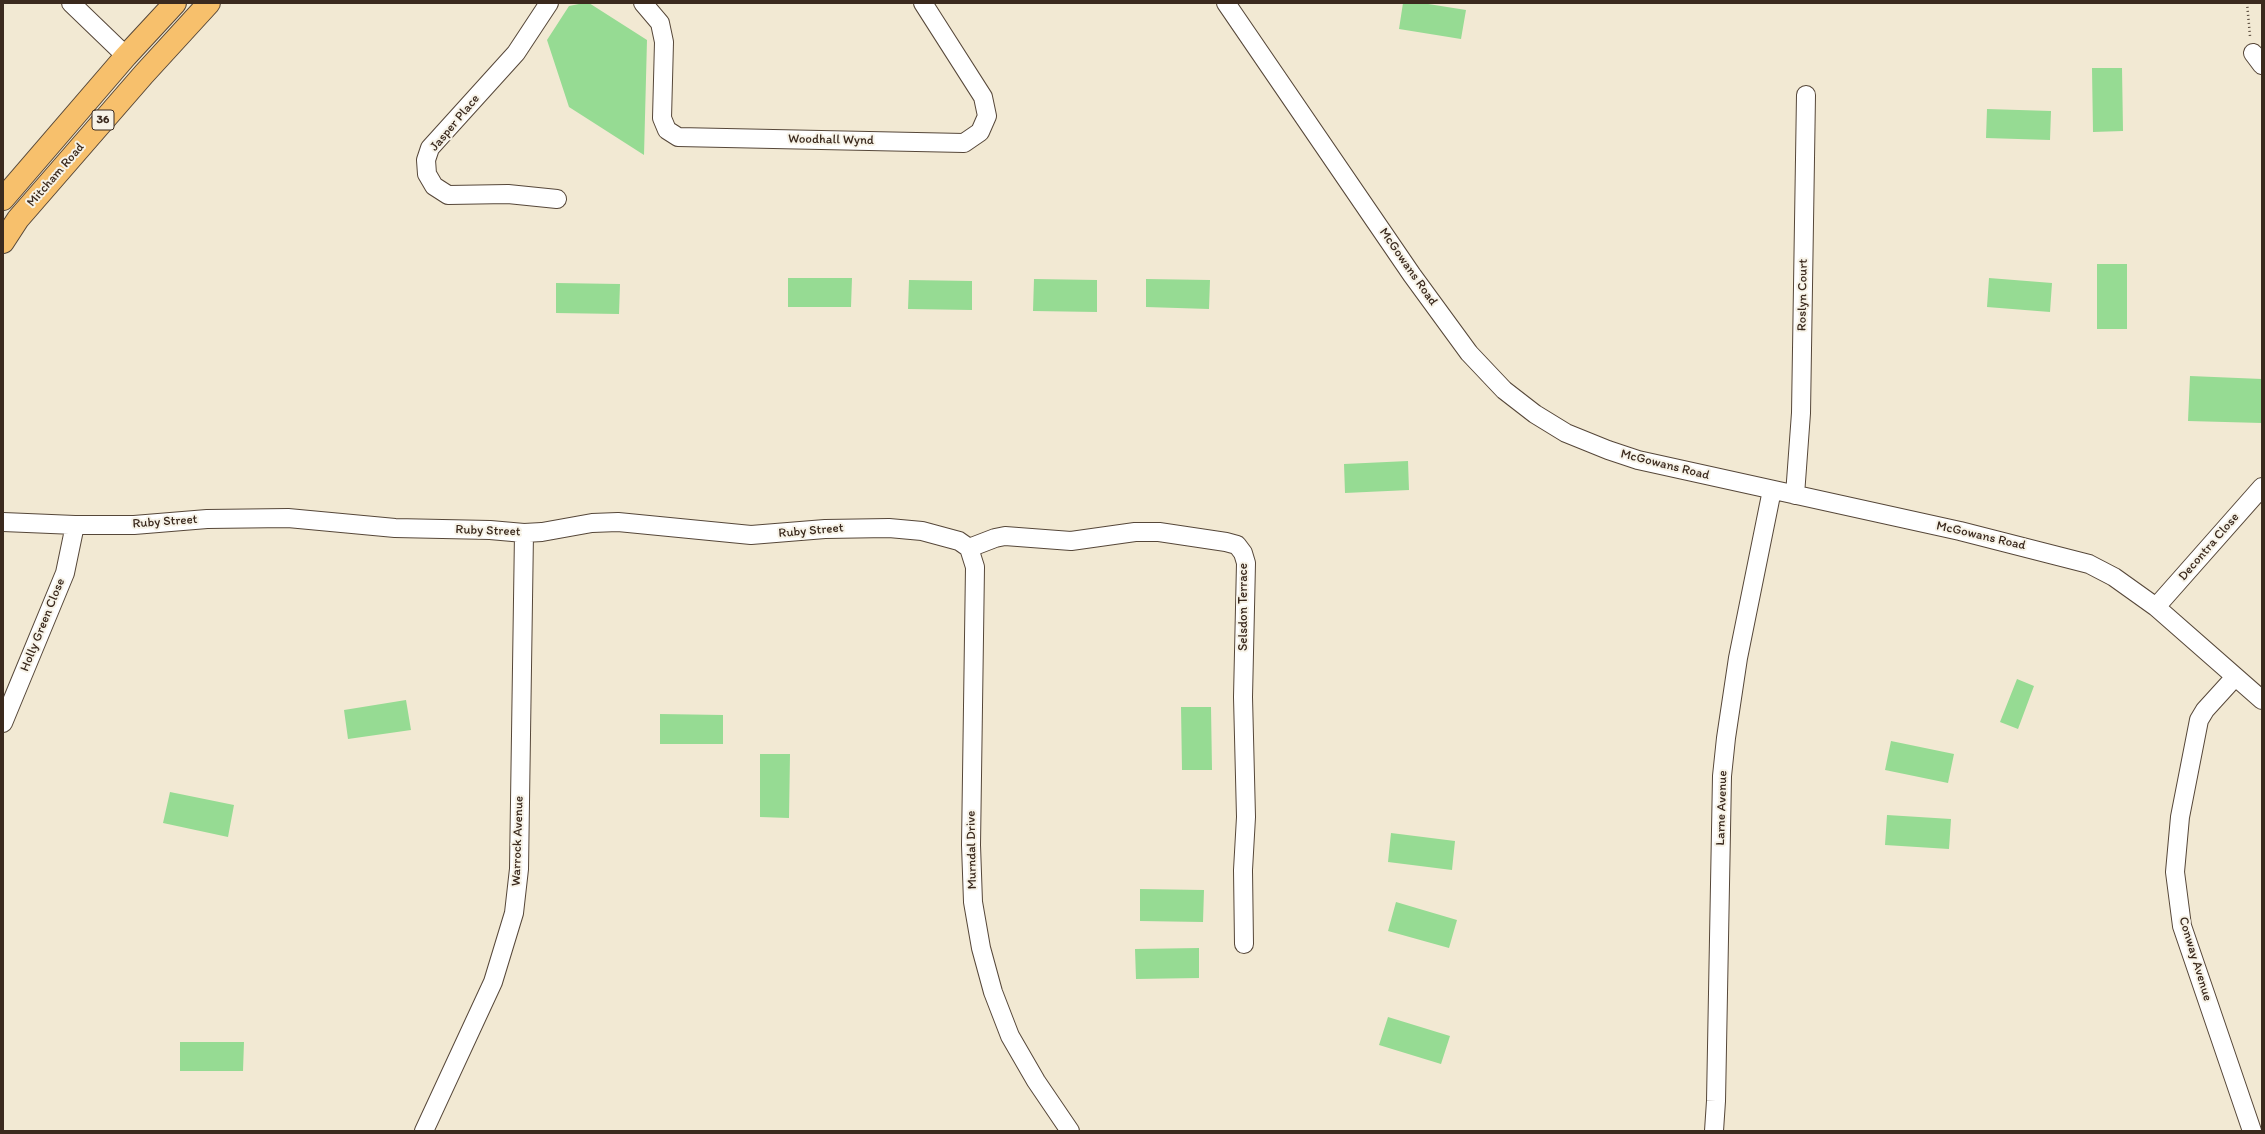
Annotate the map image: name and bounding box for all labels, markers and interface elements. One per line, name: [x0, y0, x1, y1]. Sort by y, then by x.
street label: Jasper Place: [427, 91, 483, 155]
road number: 36: [92, 110, 114, 130]
street label: Woodhall Wynd: [788, 131, 874, 149]
street label: Mitcham Road: [24, 140, 88, 210]
street label: McGowans Road: [1375, 225, 1441, 309]
street label: Roslyn Court: [1795, 259, 1811, 331]
street label: McGowans Road: [1619, 446, 1711, 484]
street label: Decontra Close: [2175, 510, 2243, 584]
street label: Ruby Street: [132, 512, 198, 532]
street label: McGowans Road: [1935, 518, 2027, 554]
street label: Ruby Street: [778, 520, 844, 542]
street label: Ruby Street: [455, 522, 521, 540]
street label: Selsdon Terrace: [1236, 563, 1252, 651]
street label: Holly Green Close: [17, 576, 69, 674]
street label: Larne Avenue: [1713, 770, 1731, 846]
street label: Warrock Avenue: [509, 796, 527, 886]
street label: Murndal Drive: [964, 810, 980, 890]
street label: Conway Avenue: [2175, 915, 2215, 1003]

